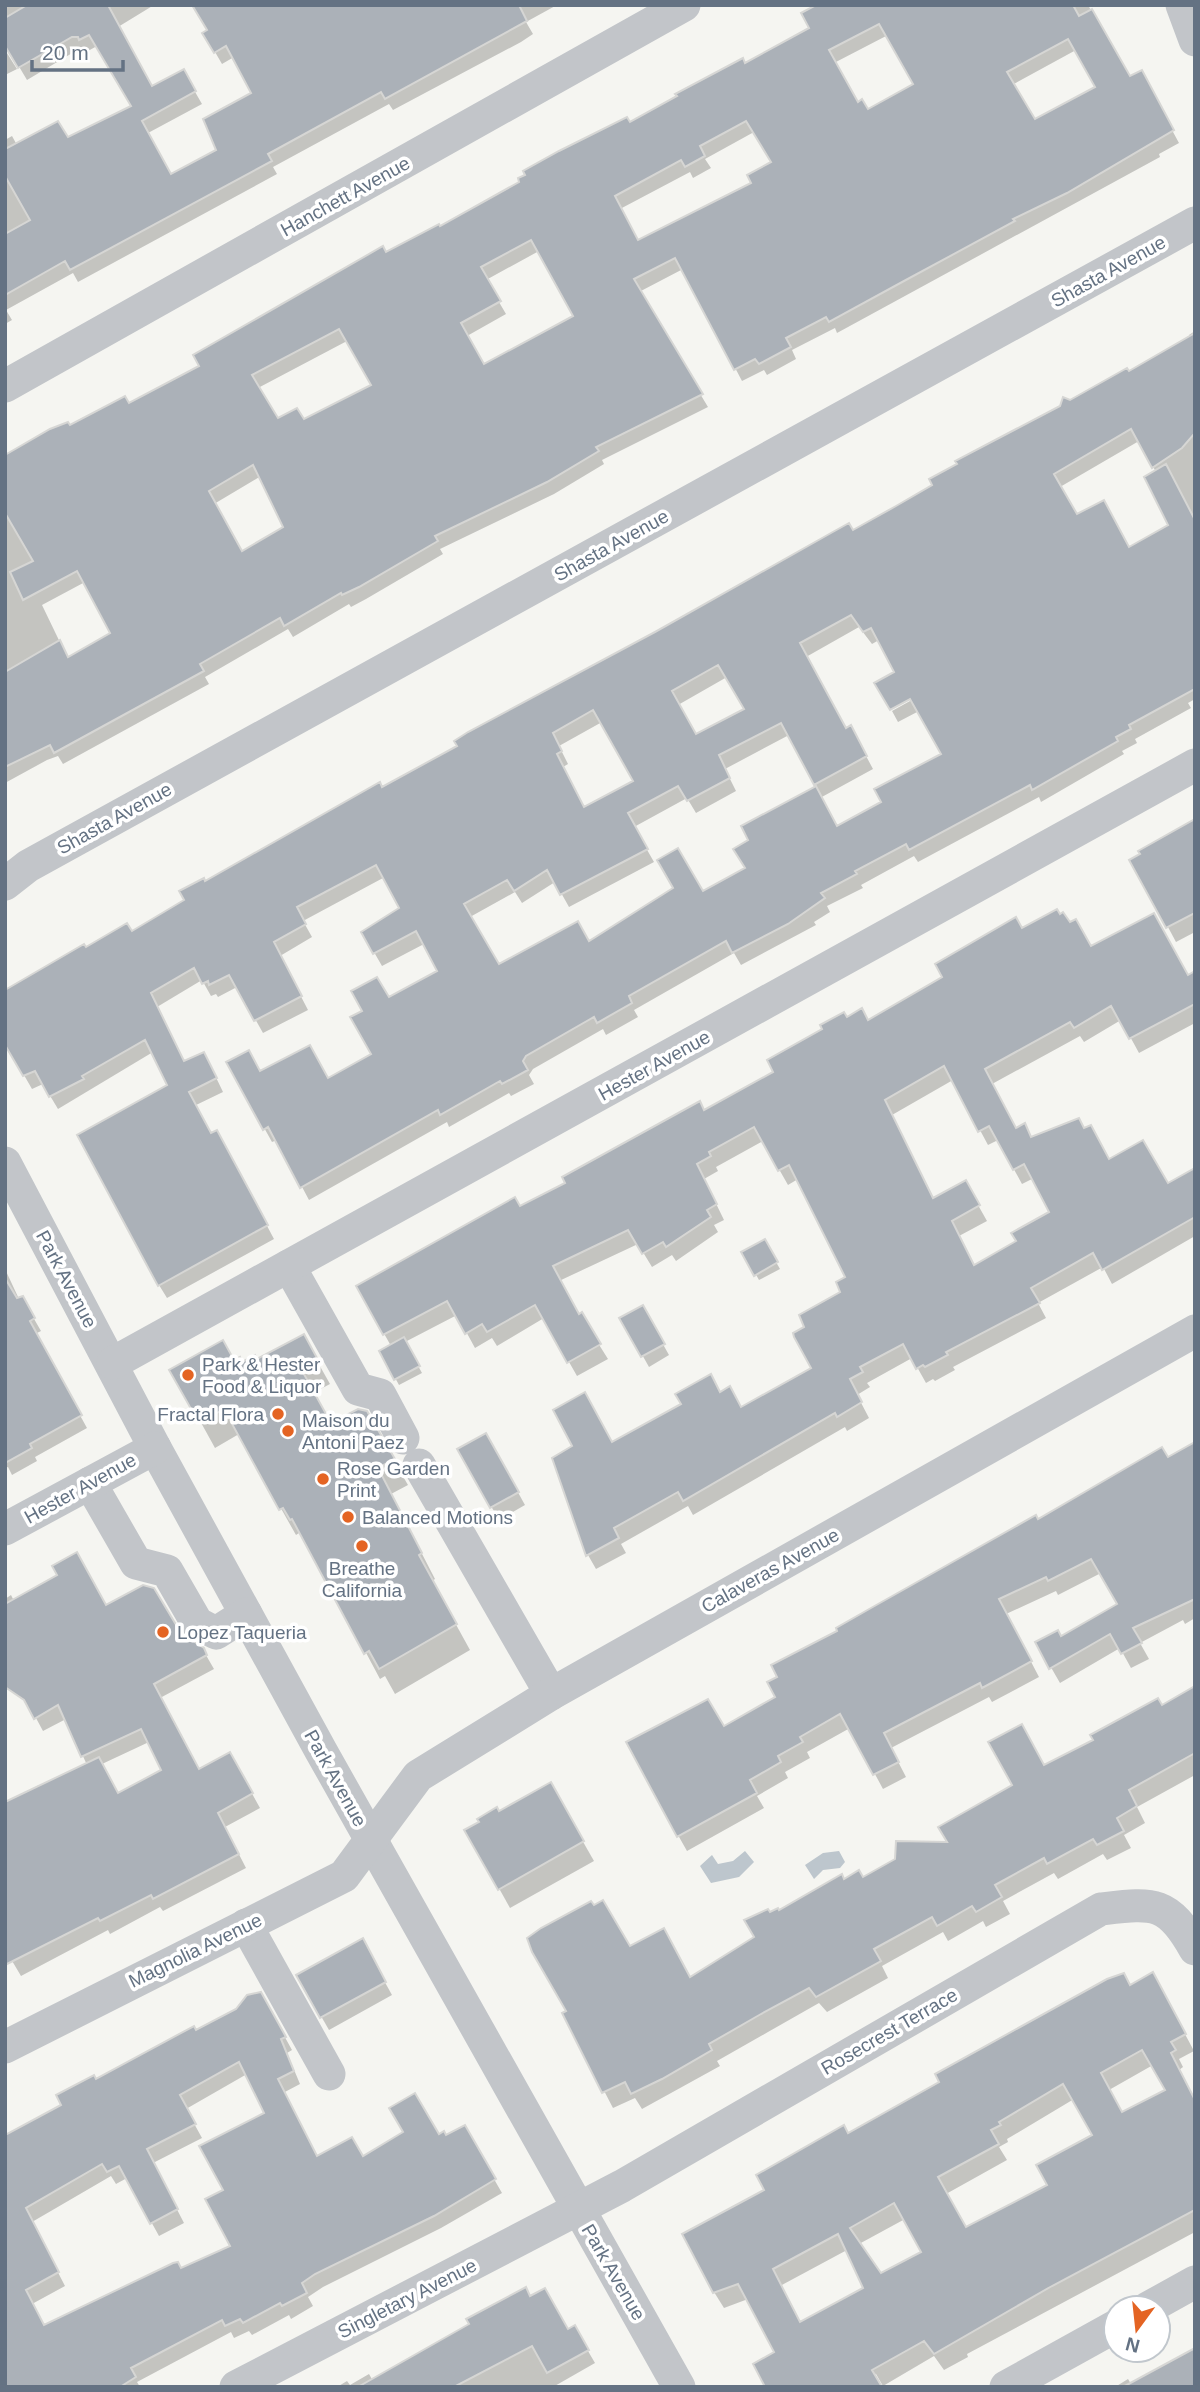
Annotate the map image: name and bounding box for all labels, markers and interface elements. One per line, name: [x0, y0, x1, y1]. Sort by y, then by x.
scale bar: [32, 28, 122, 72]
text: 20 m: [42, 41, 89, 64]
street label: Hanchett Avenue: [277, 152, 413, 241]
street label: Shasta Avenue: [1047, 231, 1169, 312]
street label: Shasta Avenue: [550, 505, 672, 586]
street label: Shasta Avenue: [53, 778, 175, 859]
street label: Hester Avenue: [595, 1026, 714, 1105]
street label: Park Avenue: [32, 1227, 101, 1332]
place label: Park & Hester Food & Liquor: [202, 1354, 322, 1397]
marker: Park & Hester Food & Liquor: [180, 1367, 196, 1383]
place label: Fractal Flora: [157, 1404, 264, 1425]
marker: Fractal Flora: [270, 1406, 286, 1422]
place label: Maison du Antoni Paez: [302, 1410, 404, 1453]
marker: Maison du Antoni Paez: [280, 1423, 296, 1439]
street label: Hester Avenue: [21, 1449, 140, 1528]
place label: Rose Garden Print: [337, 1458, 450, 1501]
marker: Rose Garden Print: [315, 1471, 331, 1487]
place label: Balanced Motions: [362, 1507, 513, 1528]
marker: Balanced Motions: [340, 1509, 356, 1525]
street label: Calaveras Avenue: [698, 1524, 843, 1617]
marker: Breathe California: [354, 1538, 370, 1554]
place label: Breathe California: [322, 1558, 403, 1601]
place label: Lopez Taqueria: [177, 1622, 307, 1643]
marker: Lopez Taqueria: [155, 1624, 171, 1640]
street label: Park Avenue: [300, 1726, 371, 1830]
street label: Magnolia Avenue: [125, 1909, 265, 1992]
street label: Rosecrest Terrace: [817, 1984, 961, 2079]
street label: Park Avenue: [578, 2220, 650, 2324]
street label: Singletary Avenue: [334, 2254, 480, 2342]
north arrow: [1102, 2294, 1172, 2364]
text: N: [1123, 2333, 1142, 2357]

